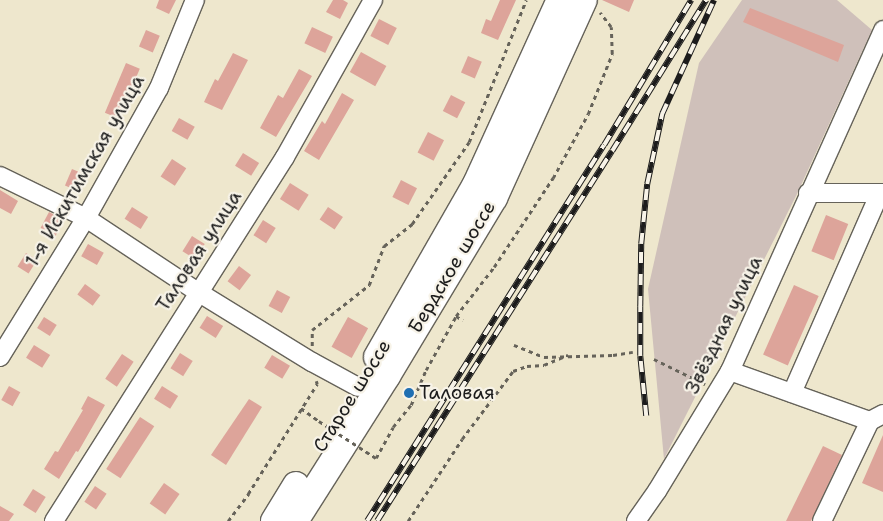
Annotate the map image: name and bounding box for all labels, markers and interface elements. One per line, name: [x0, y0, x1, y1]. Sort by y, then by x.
street label: 1-я Искитимская улица: [21, 71, 149, 271]
street label: Таловая улица: [151, 186, 247, 316]
street label: Бердское шоссе: [404, 197, 500, 337]
street label: Звёздная улица: [681, 252, 767, 398]
street label: Старое шоссе: [308, 336, 396, 456]
place label: Таловая: [419, 382, 495, 404]
marker: Таловая: [403, 387, 415, 399]

